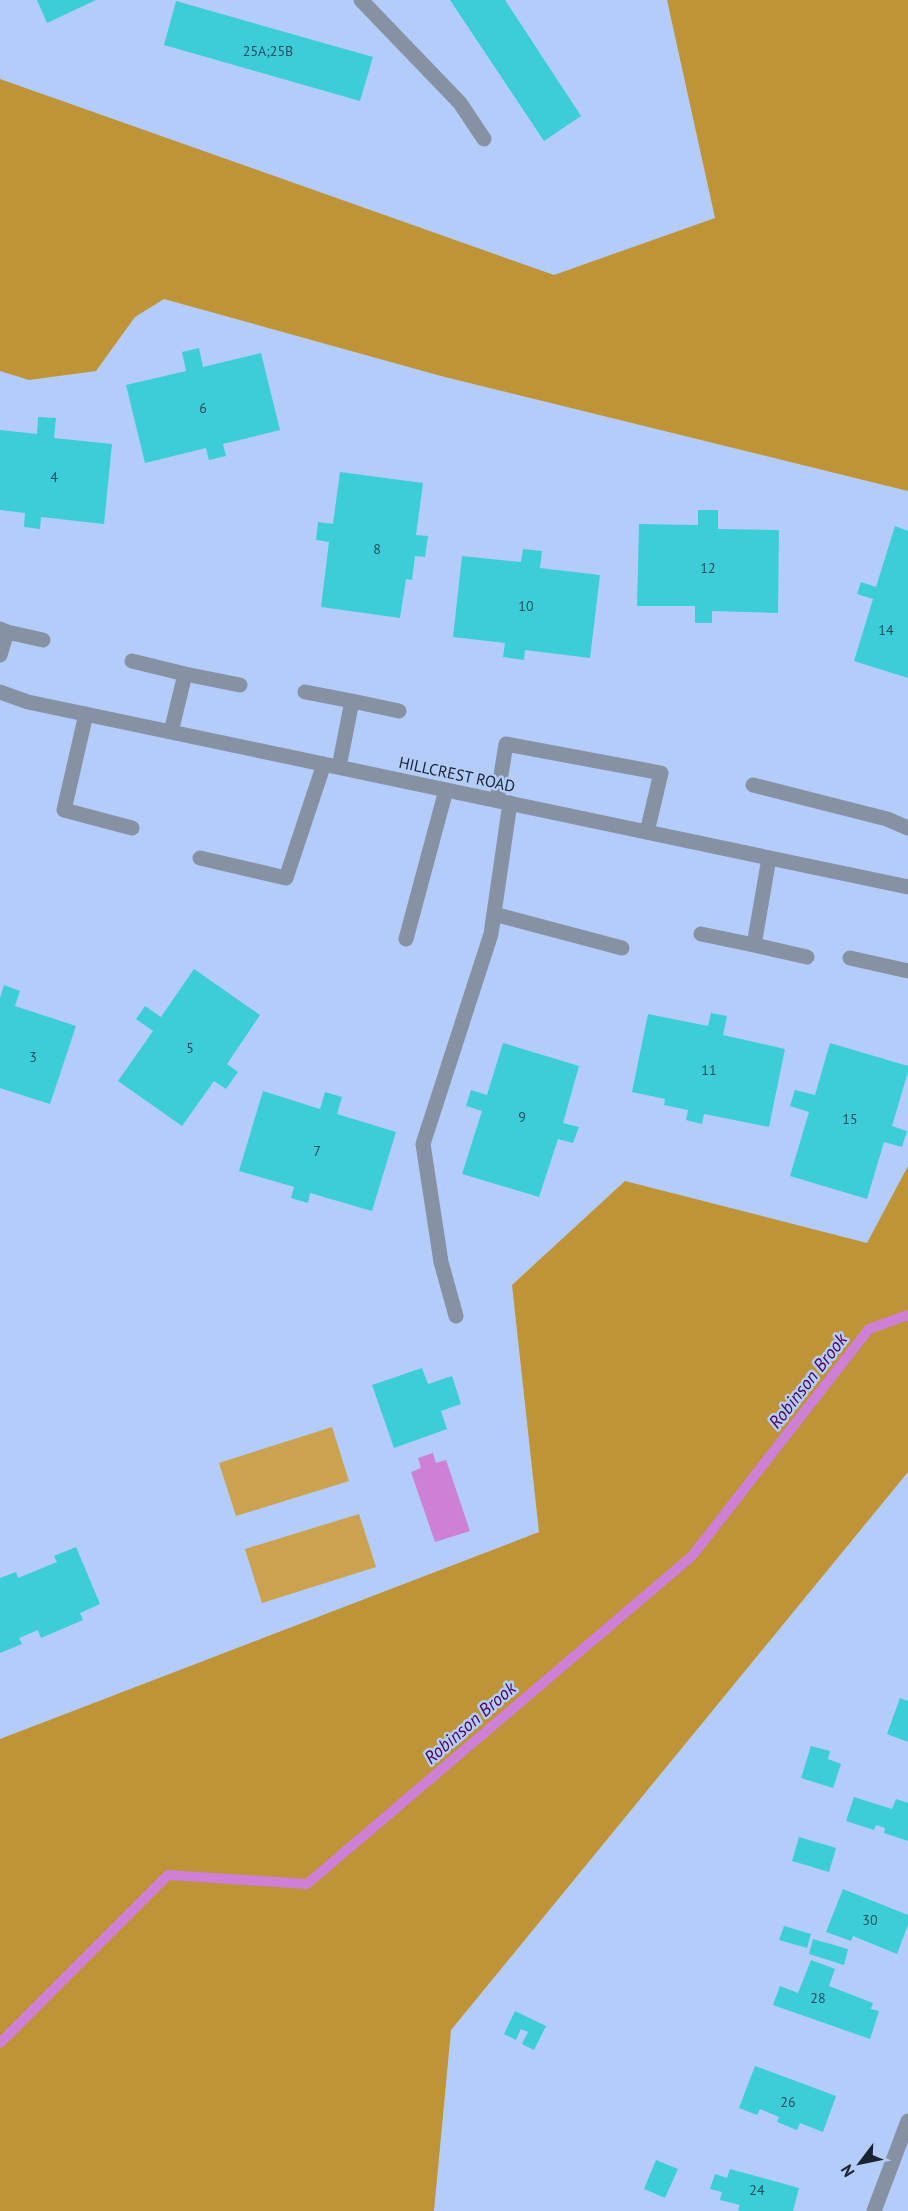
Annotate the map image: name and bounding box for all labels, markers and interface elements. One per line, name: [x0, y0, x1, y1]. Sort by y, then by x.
house number: 25A;25B: [243, 42, 293, 60]
house number: 6: [199, 399, 207, 417]
house number: 4: [50, 468, 58, 486]
house number: 8: [373, 540, 381, 558]
house number: 12: [700, 559, 716, 577]
house number: 10: [518, 597, 534, 615]
house number: 14: [878, 621, 894, 639]
street label: HILLCREST ROAD: [397, 752, 517, 796]
house number: 5: [186, 1039, 194, 1057]
house number: 3: [29, 1048, 37, 1066]
house number: 11: [701, 1061, 717, 1079]
house number: 9: [518, 1108, 526, 1126]
house number: 15: [842, 1110, 858, 1128]
house number: 7: [313, 1142, 321, 1160]
water label: Robinson Brook: [763, 1328, 852, 1433]
water label: Robinson Brook: [419, 1676, 521, 1769]
house number: 30: [862, 1911, 878, 1929]
house number: 28: [810, 1989, 826, 2007]
house number: 26: [780, 2093, 796, 2111]
north arrow: [830, 2133, 890, 2193]
text: N: [836, 2161, 859, 2181]
house number: 24: [749, 2181, 765, 2199]

